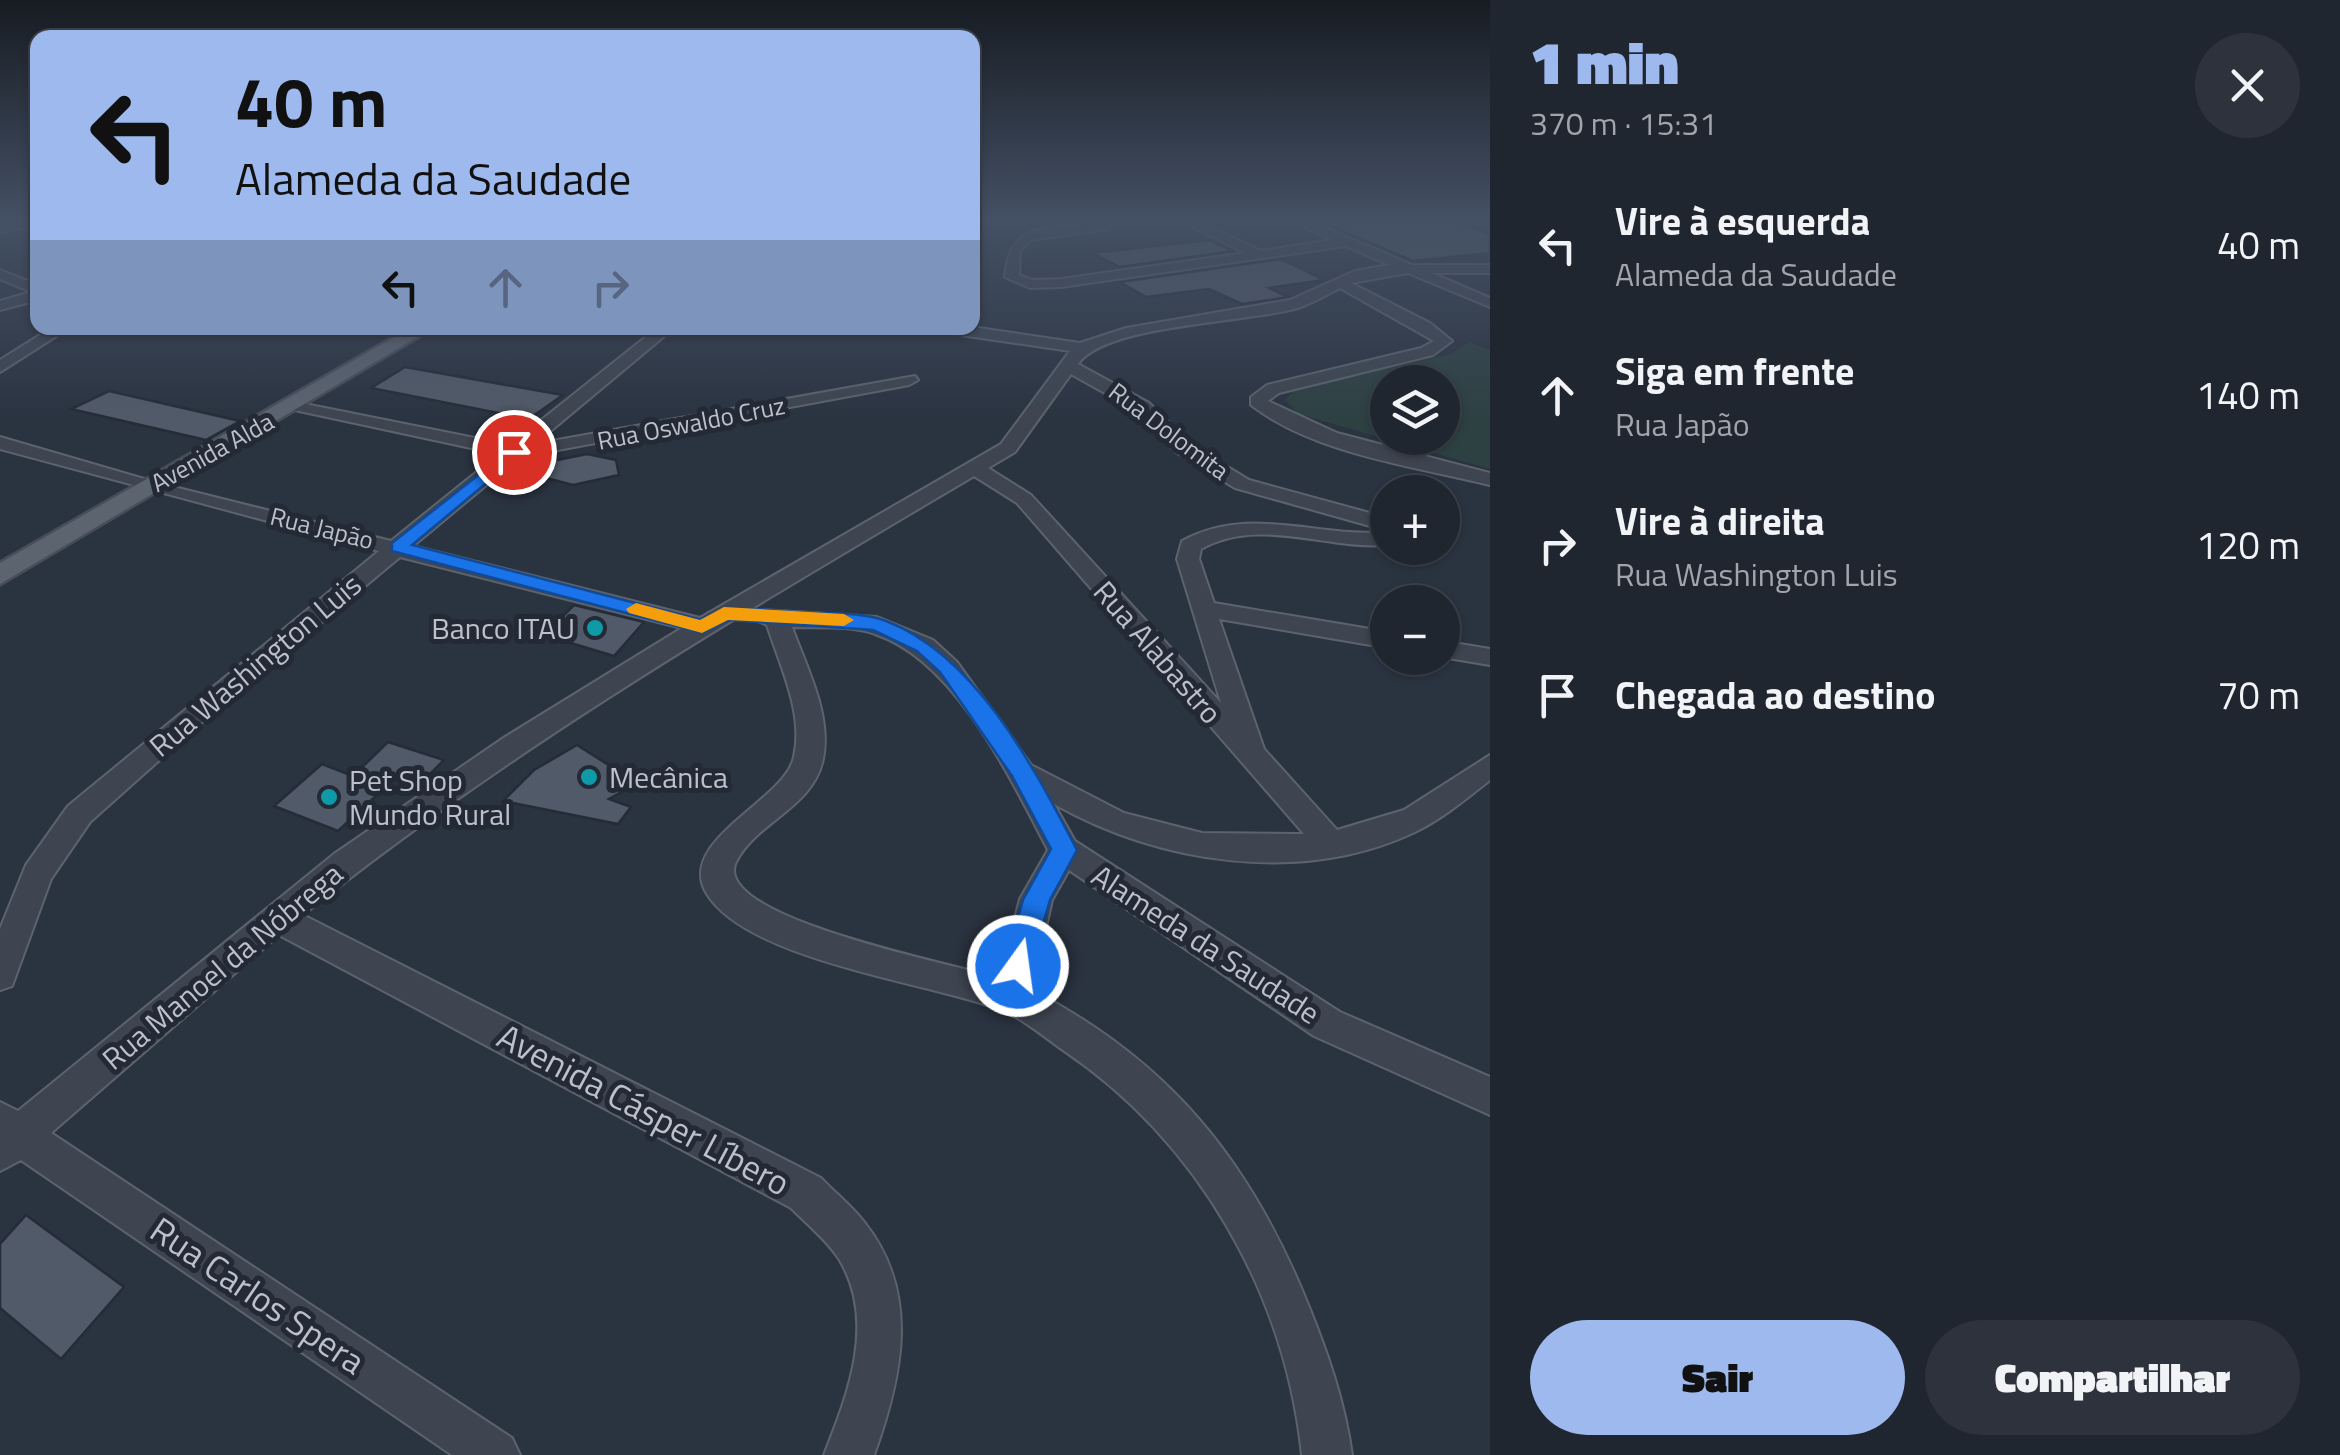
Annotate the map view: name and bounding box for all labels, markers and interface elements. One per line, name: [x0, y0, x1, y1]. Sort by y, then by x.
text: 1 min: [1530, 16, 1679, 107]
button: close: [2195, 33, 2300, 138]
text: 40 m: [235, 48, 388, 154]
icon: left: [70, 70, 200, 200]
text: 370 m · 15:31: [1530, 99, 1717, 147]
text: Alameda da Saudade: [235, 144, 631, 212]
text: Vire à esquerda: [1615, 192, 1870, 250]
text: 40 m: [2217, 216, 2300, 274]
icon: left: [1530, 218, 1585, 273]
text: Alameda da Saudade: [1615, 250, 1897, 298]
icon: left: [373, 260, 428, 315]
icon: ahead: [478, 260, 533, 315]
icon: right: [583, 260, 638, 315]
text: Siga em frente: [1615, 342, 1854, 400]
map controls: [1370, 365, 1460, 675]
button: layers: [1370, 365, 1460, 455]
text: 140 m: [2196, 366, 2300, 424]
icon: ahead: [1530, 368, 1585, 423]
street label: Rua Dolomita: [1101, 373, 1238, 489]
street label: Rua Oswaldo Cruz: [594, 386, 788, 460]
text: Rua Japão: [1615, 400, 1750, 448]
street label: Avenida Alda: [144, 402, 281, 501]
pin: [472, 410, 557, 495]
icon: arrive: [487, 425, 542, 480]
button: +: [1370, 475, 1460, 565]
text: Vire à direita: [1615, 492, 1825, 550]
street label: Rua Japão: [266, 497, 378, 559]
text: 120 m: [2196, 516, 2300, 574]
icon: right: [1530, 518, 1585, 573]
text: Rua Washington Luis: [1615, 550, 1898, 598]
street label: Rua Washington Luis: [139, 562, 371, 768]
street label: Rua Alabastro: [1083, 570, 1233, 734]
button: −: [1370, 585, 1460, 675]
place label: Banco ITAU: [431, 605, 575, 651]
marker: Banco ITAU: [584, 617, 606, 639]
text: Chegada ao destino: [1615, 666, 1935, 724]
text: 70 m: [2217, 666, 2300, 724]
icon: arrive: [1530, 668, 1585, 723]
place label: Mecânica: [609, 754, 728, 800]
place label: Pet Shop Mundo Rural: [349, 757, 511, 837]
marker: Mecânica: [578, 766, 600, 788]
marker: Pet Shop Mundo Rural: [318, 786, 340, 808]
street label: Rua Manoel da Nóbrega: [92, 851, 352, 1081]
street label: Alameda da Saudade: [1083, 853, 1329, 1035]
position arrow: [966, 914, 1070, 1018]
street label: Avenida Cásper Líbero: [488, 1009, 800, 1209]
street label: Rua Carlos Spera: [140, 1203, 376, 1387]
button: Sair: [1530, 1320, 1905, 1435]
button: Compartilhar: [1925, 1320, 2300, 1435]

